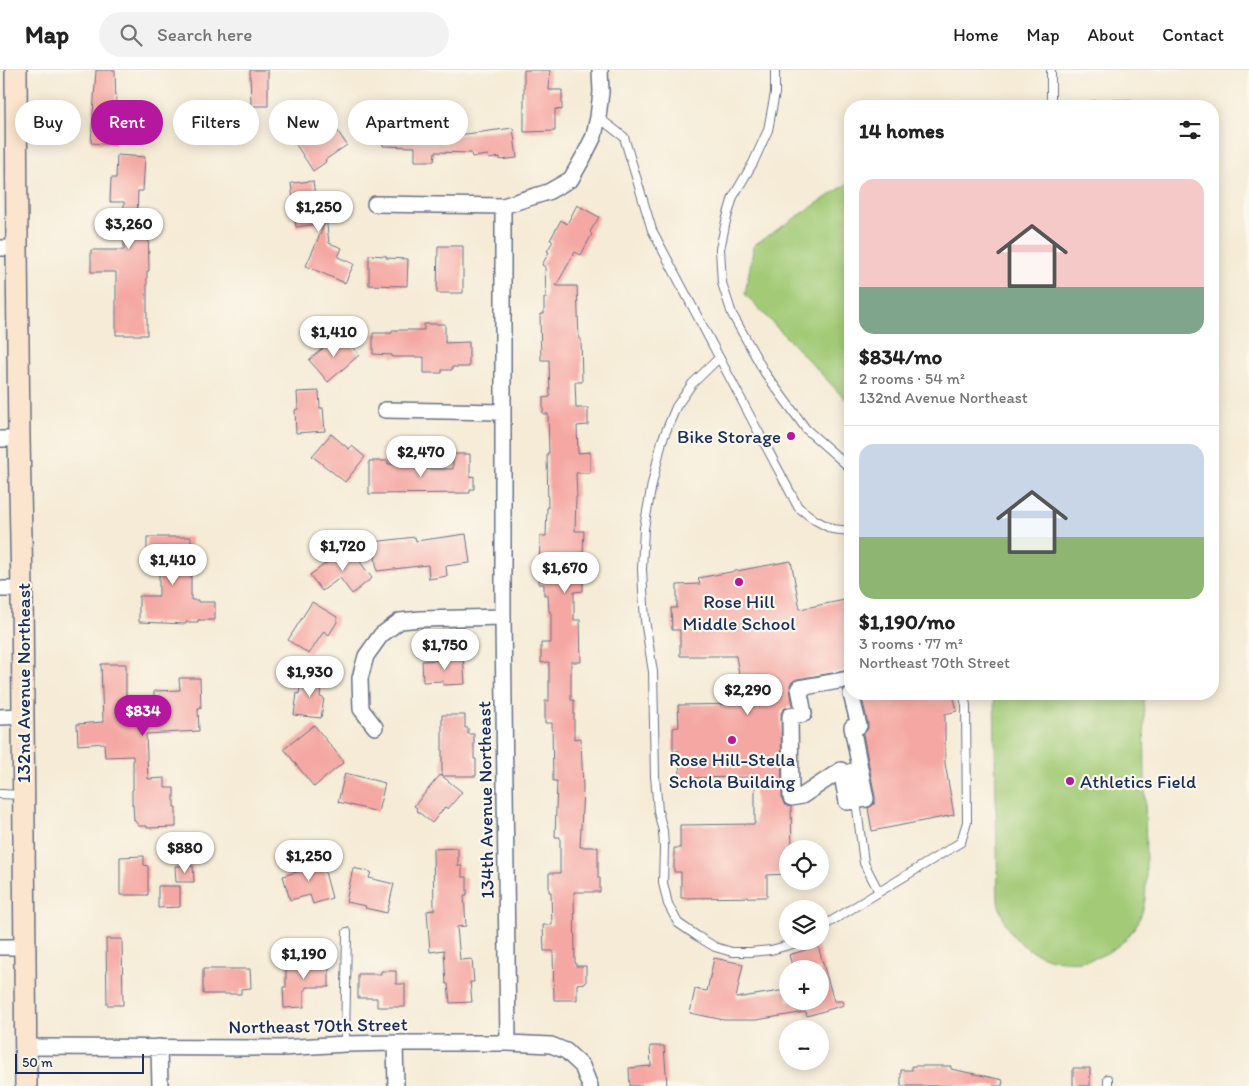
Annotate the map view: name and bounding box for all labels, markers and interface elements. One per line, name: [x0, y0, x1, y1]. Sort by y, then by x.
search box: [99, 12, 449, 57]
text: Map: [25, 20, 69, 49]
icon: search: [117, 21, 145, 49]
text: Search here: [157, 23, 252, 46]
text: Home: [953, 24, 999, 46]
text: Map: [1027, 24, 1060, 46]
text: About: [1088, 24, 1134, 46]
text: Contact: [1162, 24, 1224, 46]
chip: Buy: [15, 100, 81, 145]
chip: Rent: [91, 100, 163, 145]
chip: Filters: [173, 100, 259, 145]
chip: New: [269, 100, 338, 145]
chip: Apartment: [348, 100, 468, 145]
icon: filters: [1176, 116, 1204, 144]
text: 14 homes: [859, 118, 944, 143]
pin: $1,250: [278, 190, 360, 233]
text: $1,250: [296, 197, 342, 216]
pin: $3,260: [88, 208, 170, 250]
icon: home: [987, 211, 1077, 301]
text: $3,260: [105, 214, 153, 233]
pin: $1,410: [293, 316, 375, 358]
text: $1,410: [311, 322, 357, 341]
text: $834/mo: [859, 344, 942, 369]
text: 2 rooms · 54 m²: [859, 369, 965, 388]
text: 132nd Avenue Northeast: [859, 388, 1028, 407]
place label: Bike Storage: [677, 425, 781, 448]
marker: Bike Storage: [785, 430, 797, 442]
pin: $2,470: [380, 436, 462, 478]
text: $2,470: [397, 442, 445, 461]
icon: home: [987, 477, 1077, 567]
pin: $1,720: [302, 530, 384, 572]
text: $1,720: [320, 536, 366, 555]
pin: $1,410: [132, 544, 214, 586]
text: $1,410: [150, 550, 196, 569]
pin: $1,670: [524, 552, 606, 594]
text: $1,670: [542, 558, 588, 577]
marker: Rose Hill Middle School: [733, 576, 745, 588]
street label: 132nd Avenue Northeast: [12, 583, 35, 783]
place label: Rose Hill Middle School: [682, 590, 796, 635]
text: $1,190/mo: [859, 609, 955, 634]
pin: $1,750: [404, 628, 486, 671]
text: 3 rooms · 77 m²: [859, 634, 963, 653]
text: $1,750: [422, 635, 468, 654]
text: Northeast 70th Street: [859, 653, 1010, 672]
pin: $1,930: [269, 656, 351, 698]
text: $1,930: [287, 662, 333, 681]
pin: $2,290: [707, 674, 789, 716]
text: $2,290: [725, 680, 771, 699]
pin: $834: [113, 694, 173, 737]
text: $834: [125, 701, 161, 720]
street label: 134th Avenue Northeast: [472, 701, 499, 899]
marker: Rose Hill-Stella Schola Building: [726, 734, 738, 746]
place label: Rose Hill-Stella Schola Building: [669, 748, 796, 793]
place label: Athletics Field: [1080, 770, 1196, 793]
marker: Athletics Field: [1064, 775, 1076, 787]
pin: $880: [155, 832, 215, 874]
text: $880: [167, 838, 203, 857]
pin: $1,250: [268, 840, 350, 882]
map controls: [779, 840, 829, 1070]
button: locate: [779, 840, 829, 890]
text: $1,250: [286, 846, 332, 865]
button: layers: [779, 900, 829, 950]
pin: $1,190: [263, 938, 345, 980]
text: $1,190: [282, 944, 326, 963]
button: +: [779, 960, 829, 1010]
street label: Northeast 70th Street: [228, 1012, 408, 1039]
button: −: [779, 1020, 829, 1070]
scale bar: [15, 1051, 144, 1074]
text: 50 m: [22, 1054, 53, 1071]

